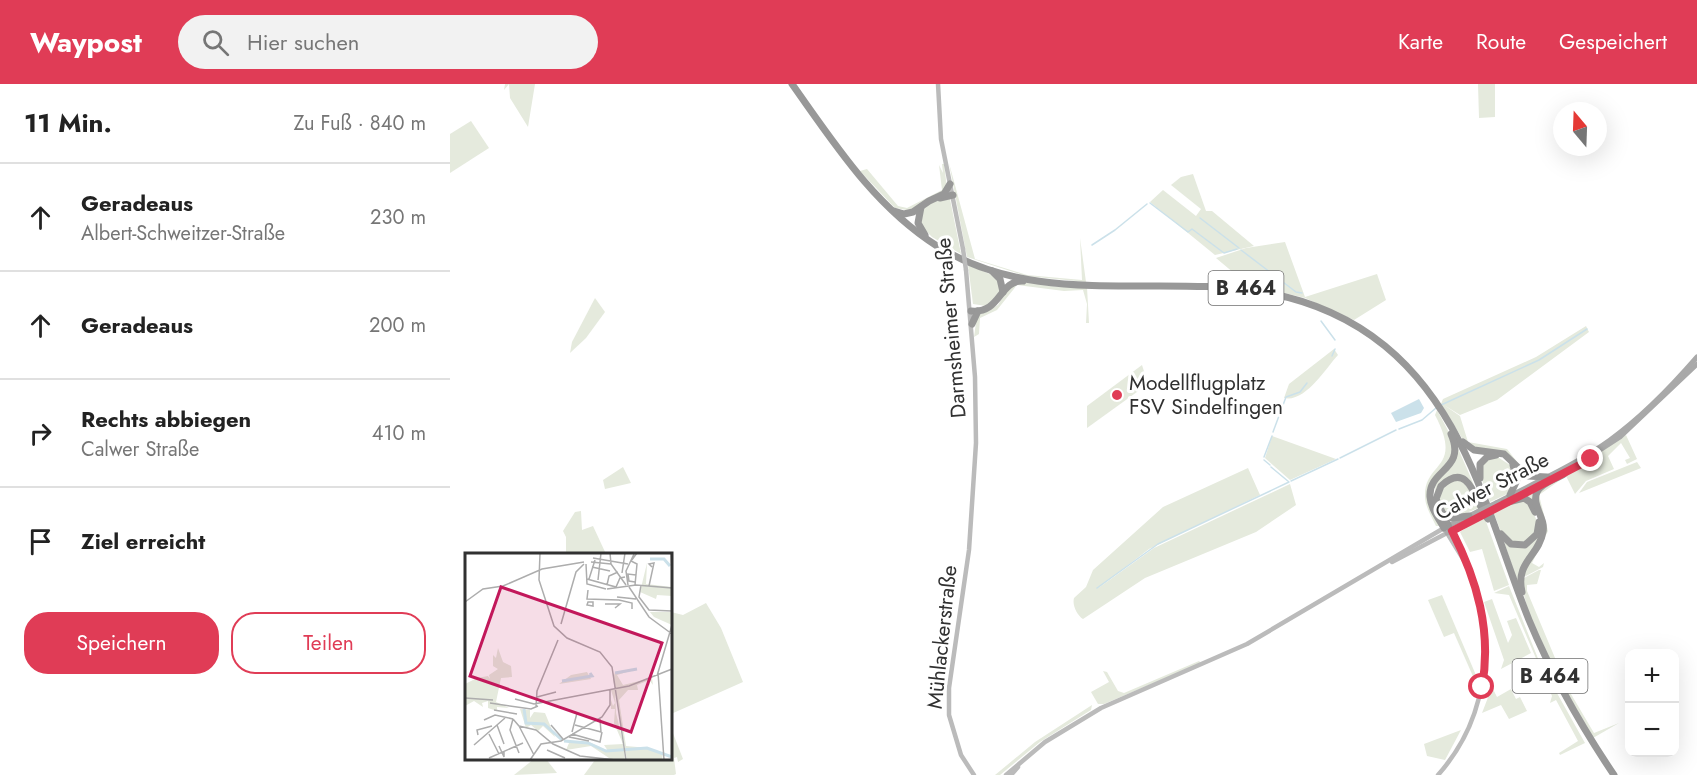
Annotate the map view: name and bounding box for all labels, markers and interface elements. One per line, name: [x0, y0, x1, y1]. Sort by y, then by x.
search box: [178, 15, 598, 69]
text: Waypost: [30, 22, 142, 63]
icon: search: [199, 26, 232, 59]
text: Hier suchen: [247, 26, 359, 58]
text: Karte: [1398, 27, 1443, 57]
text: Route: [1476, 27, 1526, 57]
text: Gespeichert: [1559, 27, 1667, 57]
north arrow: [1553, 102, 1607, 156]
text: 11 Min.: [24, 104, 112, 142]
text: Zu Fuß · 840 m: [294, 109, 426, 138]
text: Geradeaus: [81, 187, 193, 219]
icon: ahead: [24, 201, 57, 234]
text: 230 m: [370, 203, 426, 232]
text: Albert-Schweitzer-Straße: [81, 219, 285, 248]
street label: Darmsheimer Straße: [928, 236, 974, 419]
road number: B 464: [1208, 271, 1284, 305]
icon: ahead: [24, 309, 57, 342]
text: Geradeaus: [81, 309, 193, 341]
text: 200 m: [369, 311, 426, 340]
place label: Modellflugplatz FSV Sindelfingen: [1129, 368, 1283, 422]
marker: Modellflugplatz FSV Sindelfingen: [1110, 388, 1124, 402]
text: Rechts abbiegen: [81, 403, 251, 435]
icon: right: [24, 417, 57, 450]
text: 410 m: [372, 419, 426, 448]
text: Calwer Straße: [81, 435, 199, 464]
street label: Calwer Straße: [1430, 444, 1554, 528]
route end: [1577, 445, 1603, 471]
icon: arrive: [24, 525, 57, 558]
text: Ziel erreicht: [81, 525, 205, 557]
inset map: [465, 553, 672, 760]
street label: Mühlackerstraße: [920, 563, 964, 710]
button: Speichern: [24, 612, 219, 674]
button: Teilen: [231, 612, 426, 674]
map controls: [1625, 649, 1679, 757]
button: +: [1625, 649, 1679, 703]
road number: B 464: [1512, 659, 1588, 693]
route start: [1468, 673, 1494, 699]
button: −: [1625, 703, 1679, 757]

